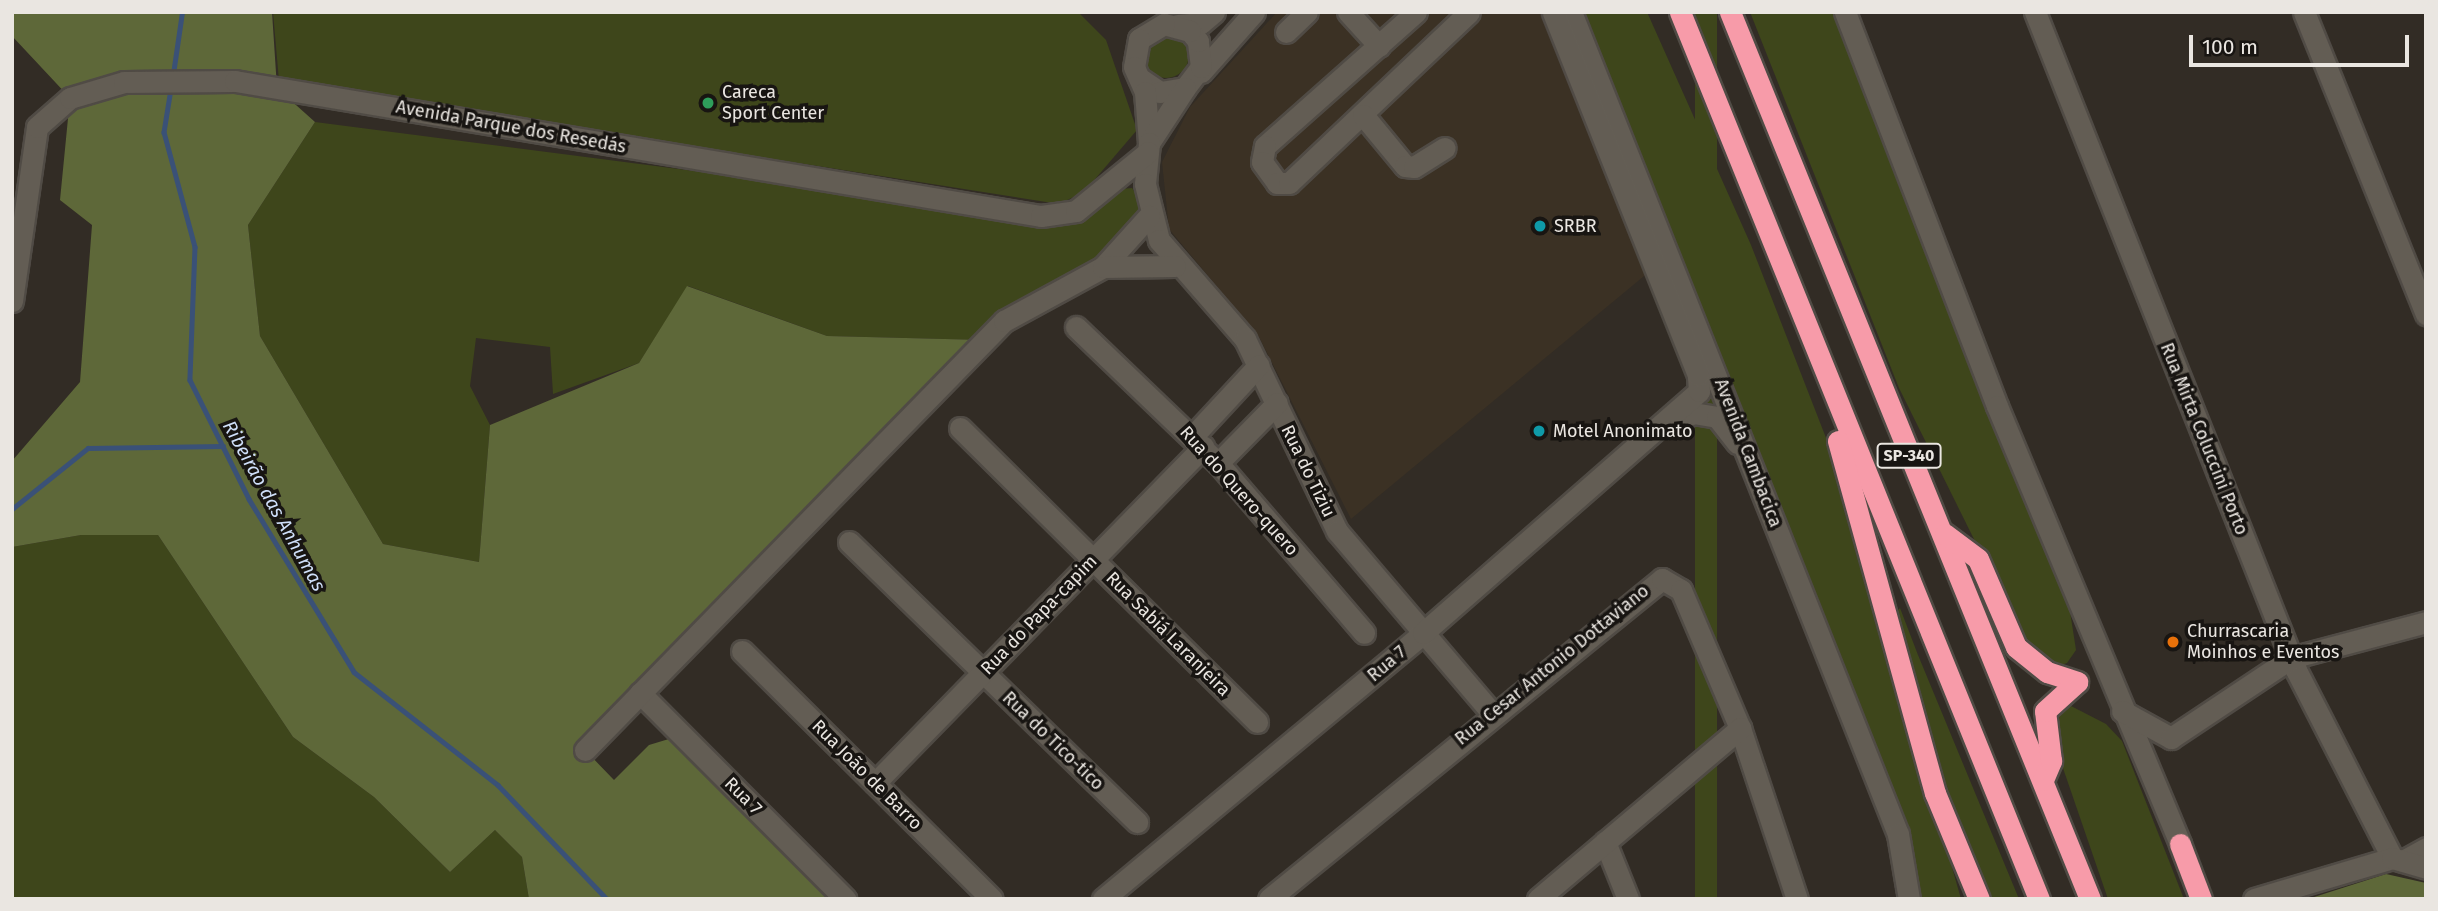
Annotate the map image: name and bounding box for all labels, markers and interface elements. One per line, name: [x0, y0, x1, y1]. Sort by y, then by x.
scale bar: [2193, 21, 2414, 65]
text: 100 m: [2202, 34, 2258, 60]
place label: Careca Sport Center: [722, 82, 824, 124]
marker: Careca Sport Center: [700, 95, 716, 111]
street label: Avenida Parque dos Resedás: [394, 96, 628, 158]
place label: SRBR: [1554, 215, 1597, 237]
marker: SRBR: [1532, 218, 1548, 234]
street label: Rua Mirta Coluccini Porto: [2156, 340, 2252, 538]
street label: Avenida Cambacica: [1710, 376, 1786, 530]
water label: Ribeirão das Anhumas: [218, 417, 330, 595]
place label: Motel Anonimato: [1553, 420, 1693, 442]
street label: Rua do Tiziu: [1276, 421, 1340, 521]
street label: Rua do Quero-quero: [1175, 422, 1303, 560]
marker: Motel Anonimato: [1531, 423, 1547, 439]
road number: SP-340: [1876, 444, 1942, 468]
street label: Rua do Papa-capim: [976, 551, 1102, 679]
street label: Rua Sabiá Laranjeira: [1101, 567, 1235, 701]
street label: Rua Cesar Antonio Dottaviano: [1451, 580, 1653, 750]
place label: Churrascaria Moinhos e Eventos: [2187, 621, 2340, 664]
marker: Churrascaria Moinhos e Eventos: [2165, 634, 2181, 650]
street label: Rua 7: [1363, 642, 1411, 686]
street label: Rua do Tico-tico: [998, 687, 1108, 795]
street label: Rua João de Barro: [807, 715, 927, 835]
street label: Rua 7: [720, 773, 766, 819]

